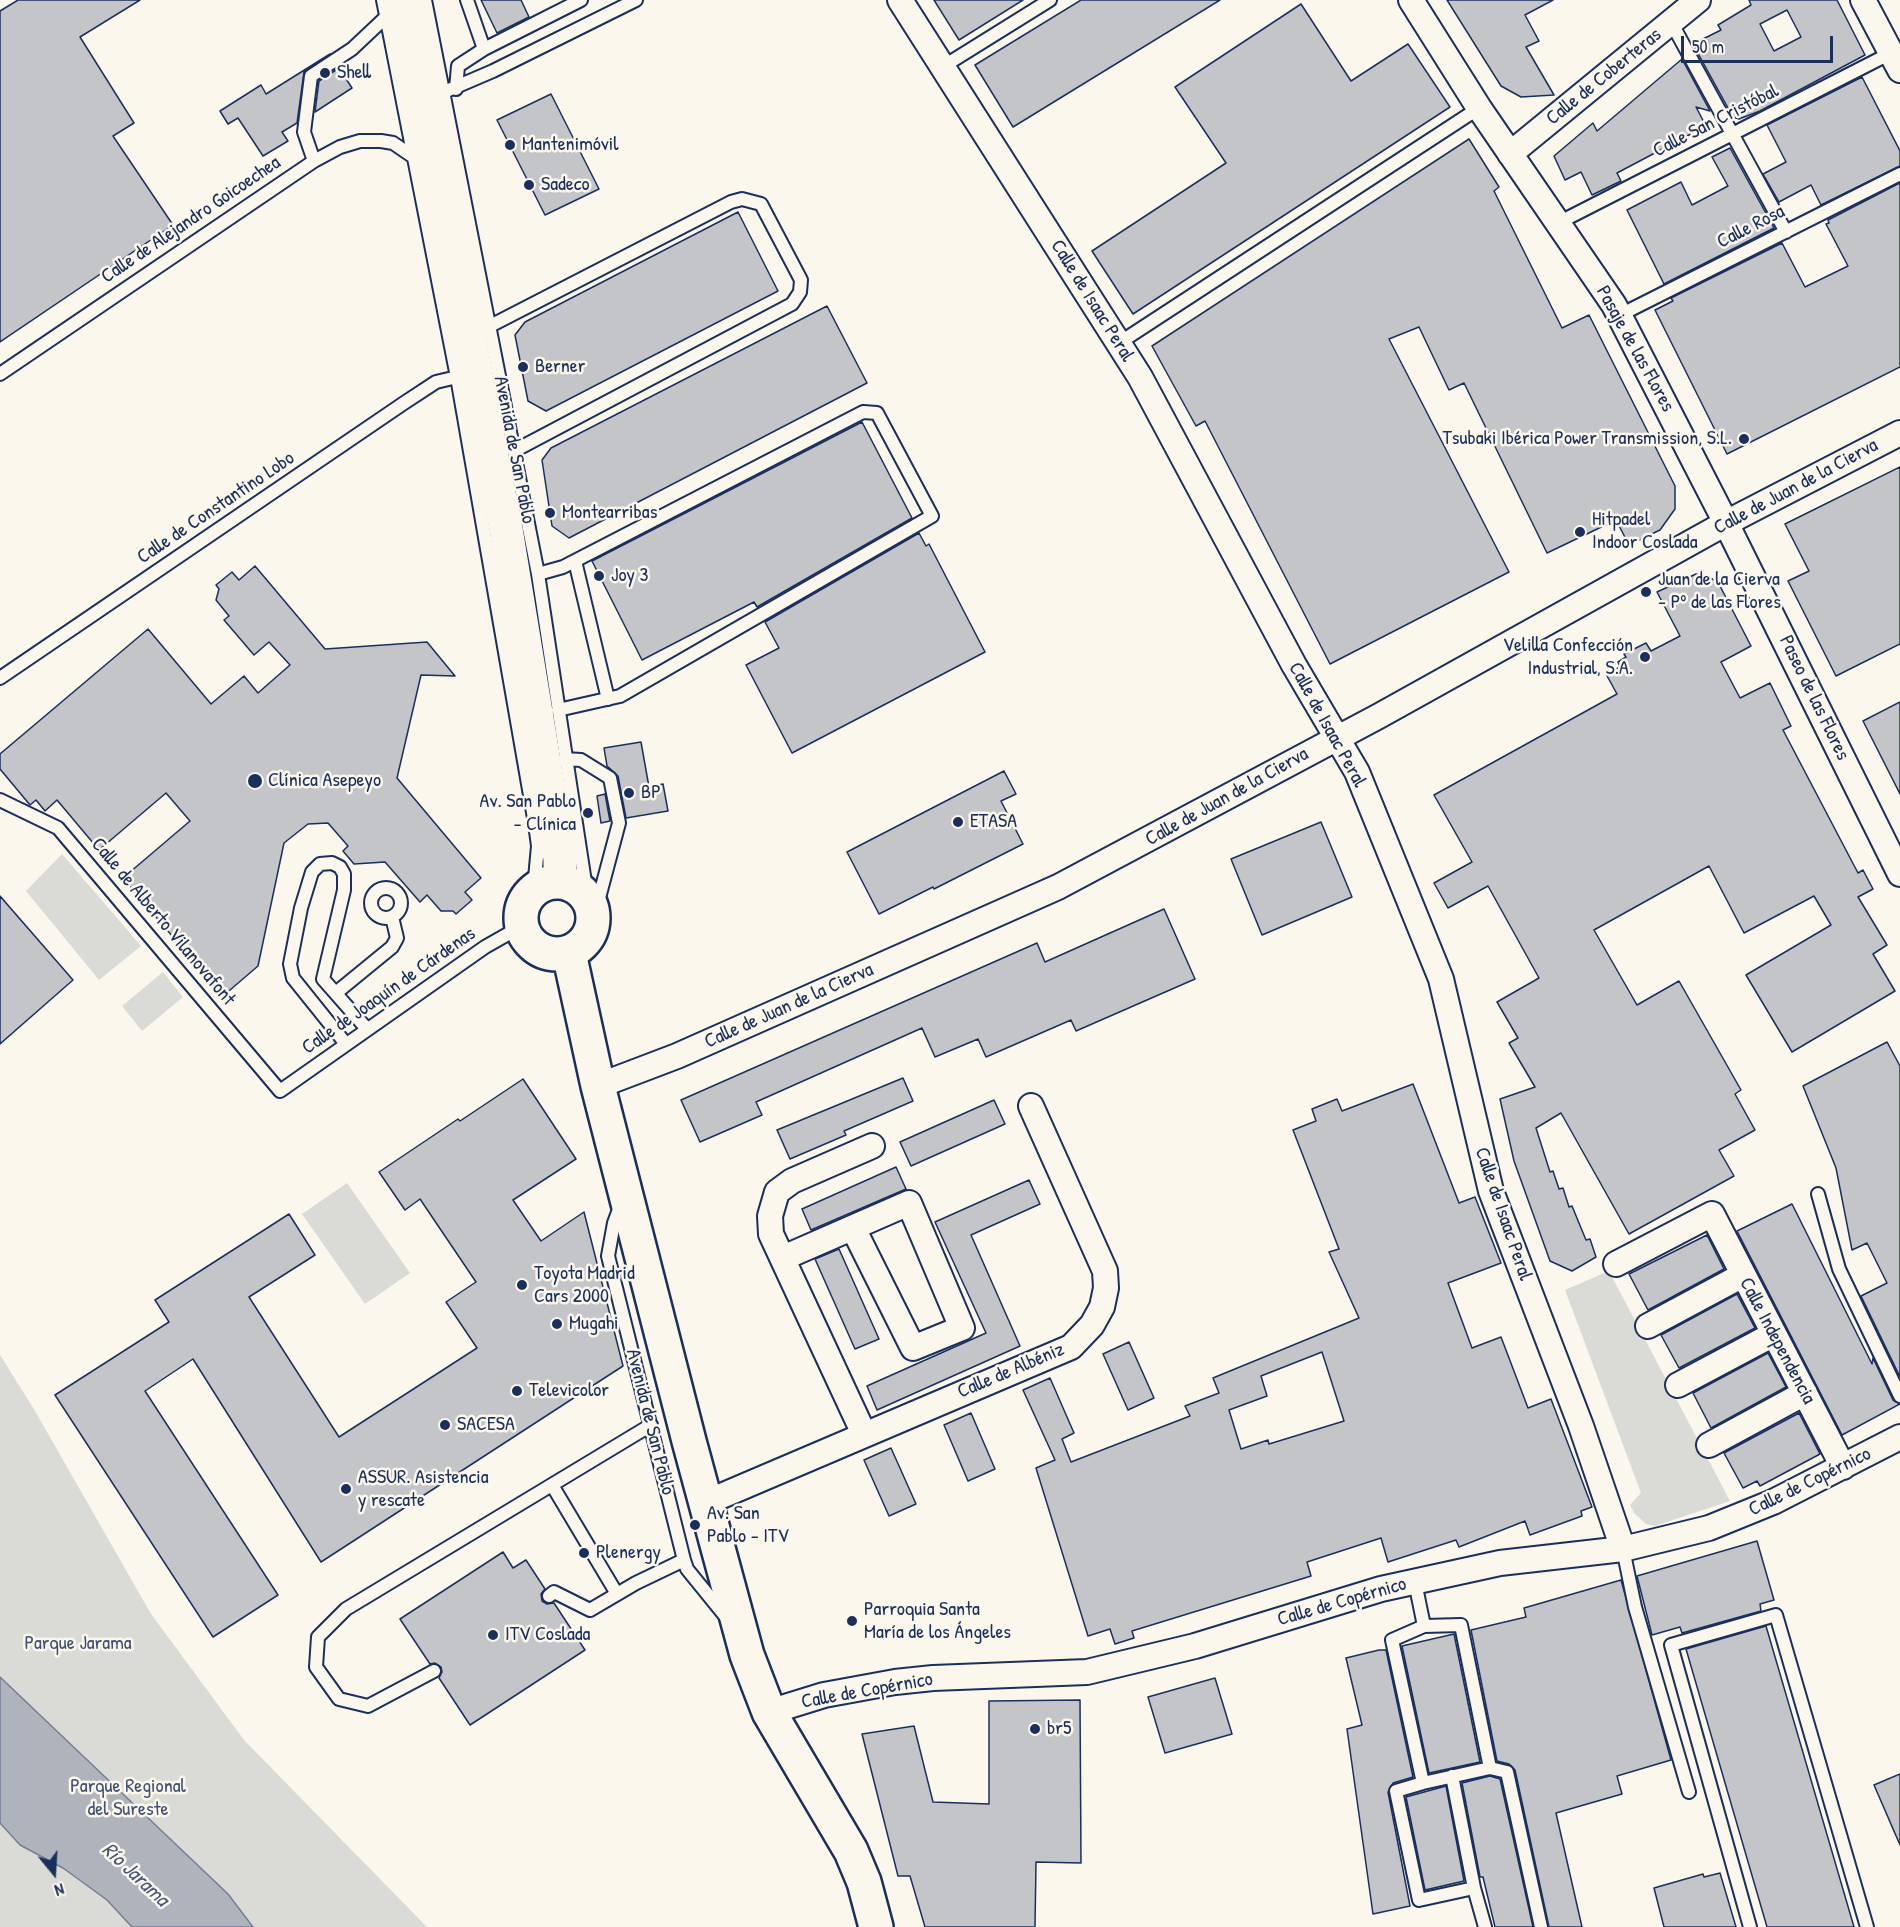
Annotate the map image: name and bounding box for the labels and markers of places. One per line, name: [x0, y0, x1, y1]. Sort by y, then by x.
place label: Shell: [337, 61, 371, 85]
marker: Shell: [318, 66, 332, 80]
place label: Mantenimóvil: [522, 133, 619, 157]
marker: Mantenimóvil: [503, 138, 517, 152]
place label: Sadeco: [541, 173, 590, 197]
marker: Sadeco: [522, 178, 536, 192]
place label: Berner: [535, 355, 585, 379]
marker: Berner: [516, 360, 530, 374]
place label: Tsubaki Ibérica Power Transmission, S.L.: [1442, 427, 1732, 451]
marker: Tsubaki Ibérica Power Transmission, S.L.: [1737, 432, 1751, 446]
place label: Montearribas: [562, 501, 657, 525]
marker: Montearribas: [543, 506, 557, 520]
place label: Hitpadel Indoor Coslada: [1592, 508, 1697, 555]
marker: Hitpadel Indoor Coslada: [1573, 525, 1587, 539]
place label: Joy 3: [611, 564, 648, 588]
place label: Juan de la Cierva - Pº de las Flores: [1658, 568, 1781, 615]
marker: Joy 3: [592, 569, 606, 583]
marker: Juan de la Cierva - Pº de las Flores: [1639, 585, 1653, 599]
place label: Velilla Confección Industrial, S.A.: [1503, 634, 1633, 681]
marker: Velilla Confección Industrial, S.A.: [1638, 650, 1652, 664]
place label: Clínica Asepeyo: [268, 769, 381, 793]
marker: Clínica Asepeyo: [246, 772, 264, 790]
place label: BP: [641, 781, 661, 805]
marker: BP: [622, 786, 636, 800]
place label: Av. San Pablo - Clínica: [480, 790, 576, 837]
marker: Av. San Pablo - Clínica: [581, 806, 595, 820]
place label: ETASA: [970, 810, 1017, 834]
marker: ETASA: [951, 815, 965, 829]
place label: Toyota Madrid Cars 2000: [534, 1262, 635, 1309]
marker: Toyota Madrid Cars 2000: [515, 1278, 529, 1292]
place label: Mugahi: [569, 1312, 619, 1336]
marker: Mugahi: [550, 1317, 564, 1331]
place label: Televicolor: [529, 1379, 609, 1403]
marker: Televicolor: [510, 1384, 524, 1398]
place label: SACESA: [457, 1413, 515, 1437]
marker: SACESA: [438, 1418, 452, 1432]
place label: ASSUR. Asistencia y rescate: [358, 1466, 489, 1513]
marker: ASSUR. Asistencia y rescate: [339, 1482, 353, 1496]
place label: Av. San Pablo - ITV: [707, 1502, 789, 1549]
marker: Av. San Pablo - ITV: [688, 1518, 702, 1532]
place label: Plenergy: [596, 1541, 661, 1565]
marker: Plenergy: [577, 1546, 591, 1560]
place label: Parroquia Santa María de los Ángeles: [864, 1598, 1011, 1645]
marker: Parroquia Santa María de los Ángeles: [845, 1614, 859, 1628]
place label: ITV Coslada: [505, 1623, 590, 1647]
marker: ITV Coslada: [486, 1628, 500, 1642]
place label: br5: [1047, 1717, 1071, 1741]
marker: br5: [1028, 1722, 1042, 1736]

